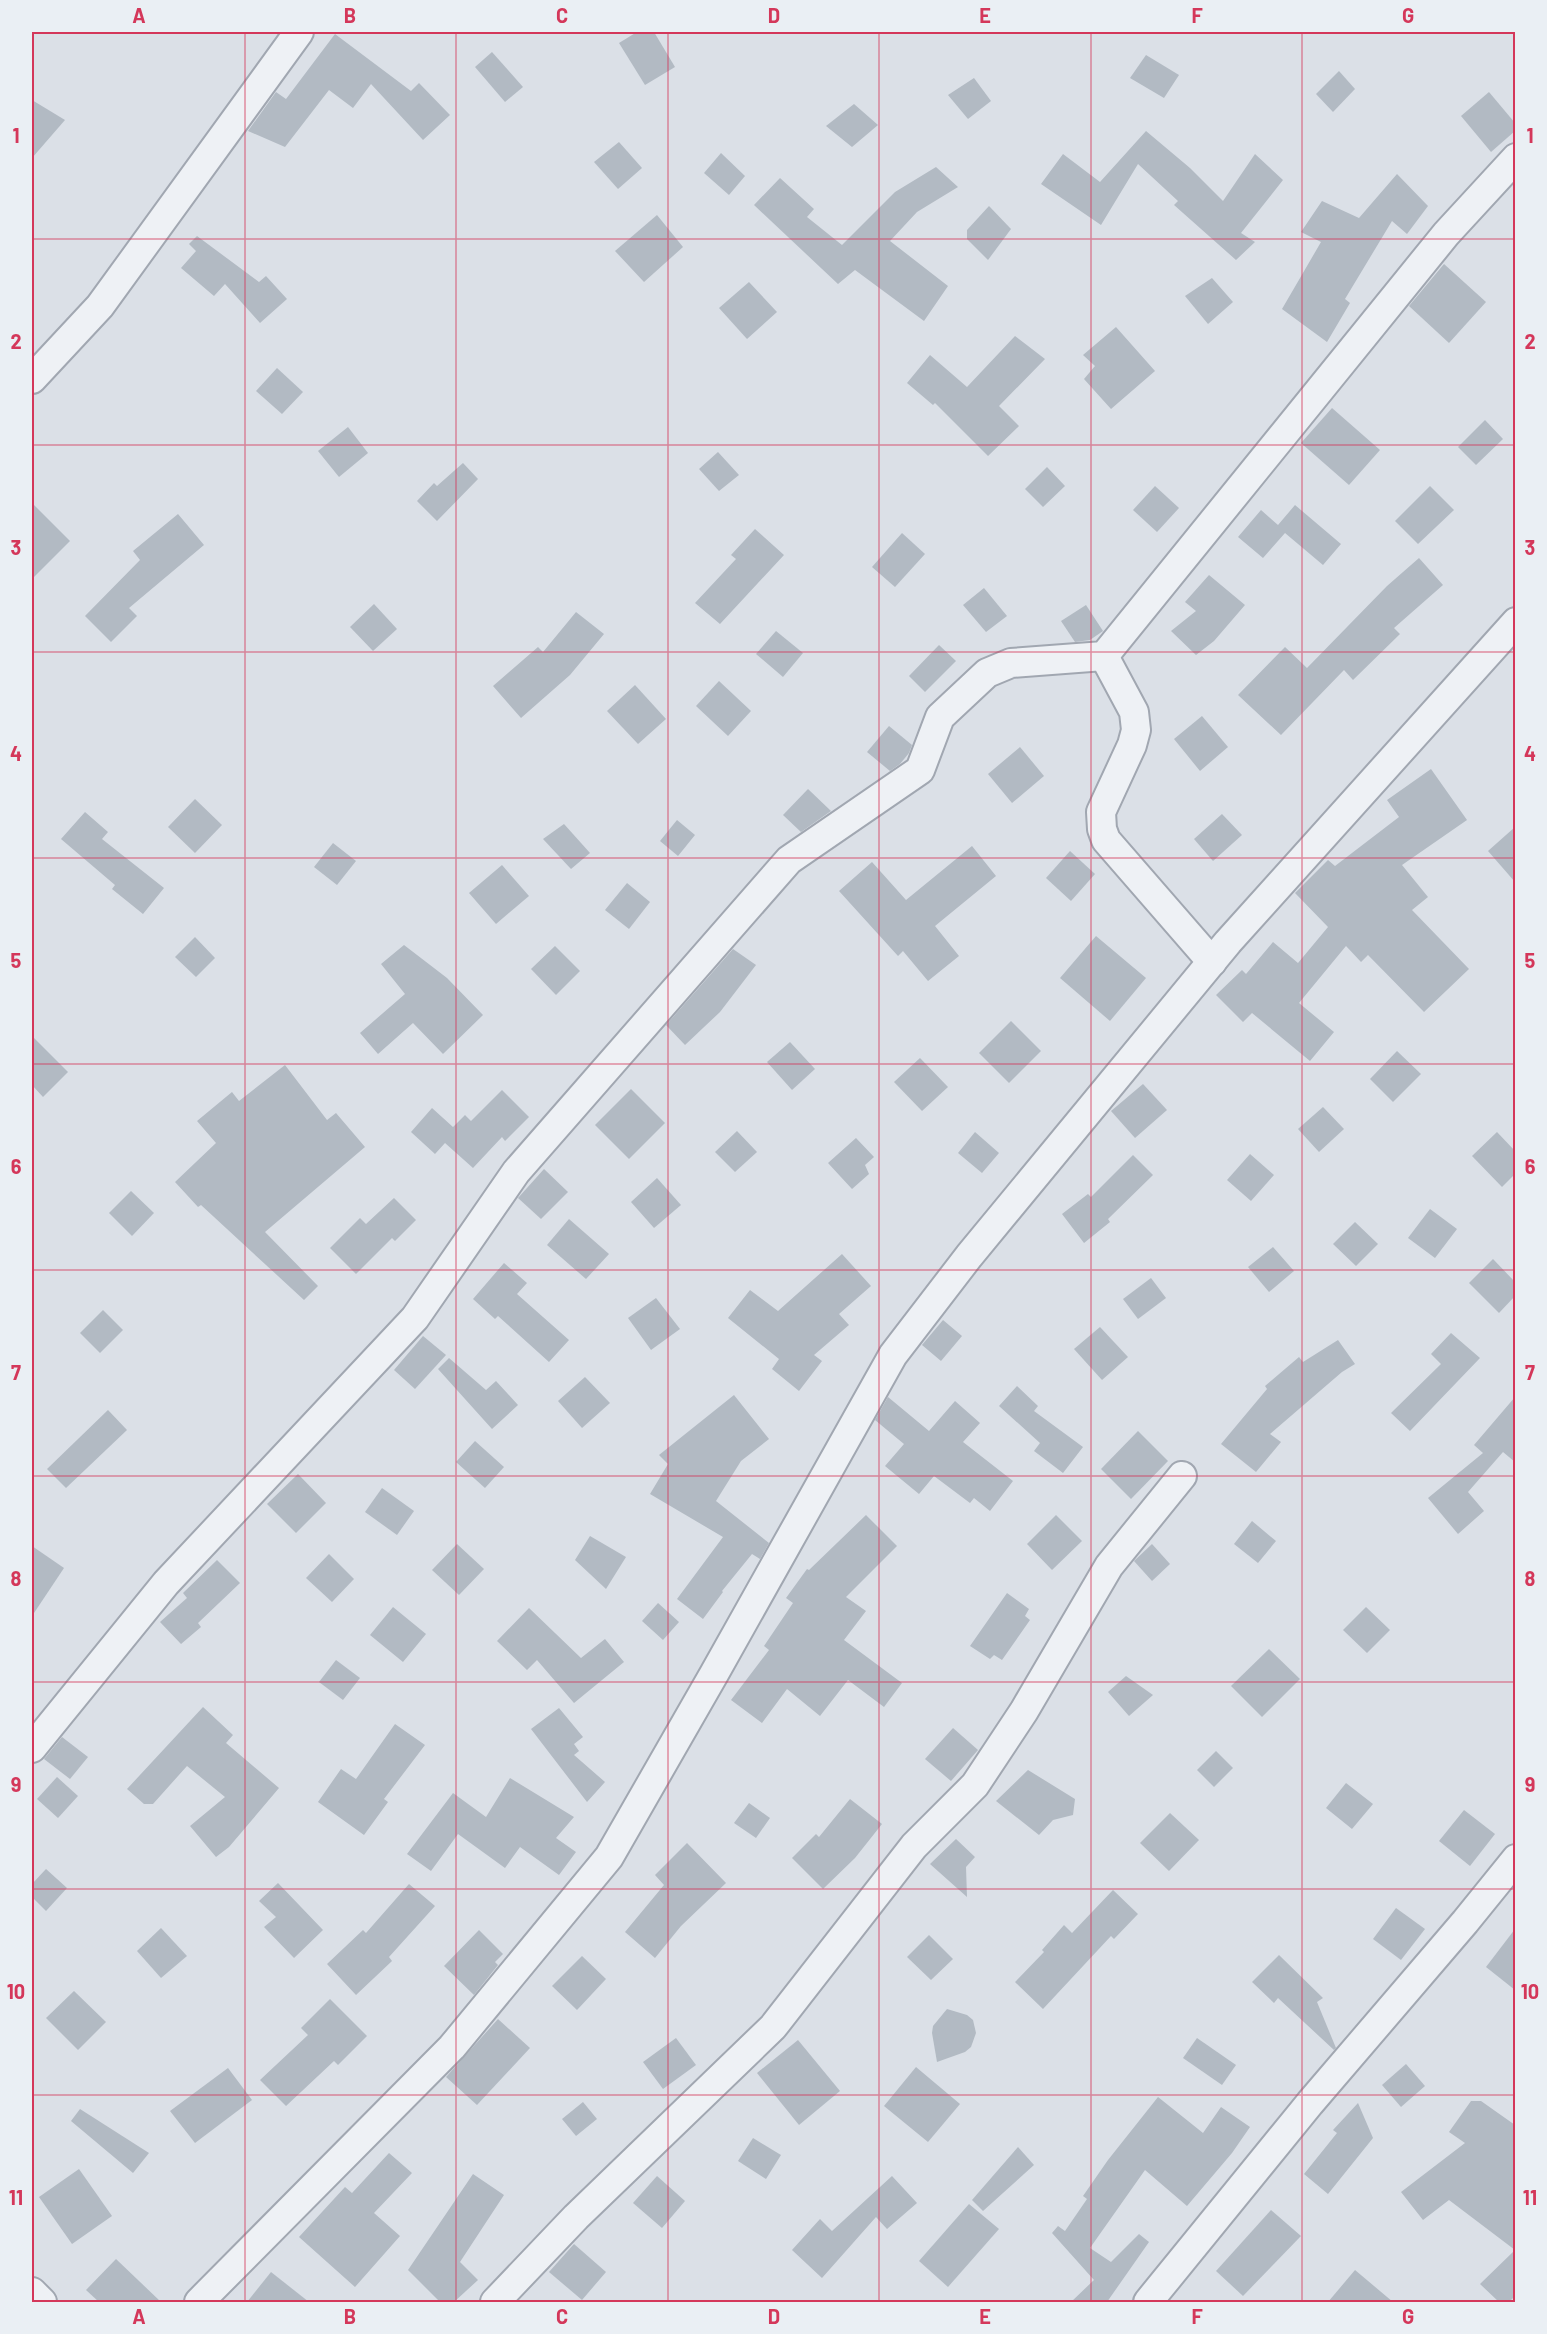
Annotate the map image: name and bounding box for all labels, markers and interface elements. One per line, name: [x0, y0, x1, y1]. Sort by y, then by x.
text: A: [132, 3, 146, 27]
text: B: [344, 3, 356, 27]
text: C: [556, 3, 568, 27]
text: D: [768, 3, 780, 27]
text: E: [979, 3, 991, 27]
text: F: [1191, 3, 1203, 27]
text: G: [1402, 3, 1414, 27]
text: 1: [12, 123, 20, 147]
text: 1: [1526, 123, 1534, 147]
text: 2: [10, 329, 22, 353]
text: 2: [1524, 329, 1536, 353]
text: 3: [11, 535, 21, 559]
text: 3: [1525, 535, 1535, 559]
text: 4: [10, 741, 22, 765]
text: 4: [1524, 741, 1536, 765]
text: 5: [11, 948, 22, 972]
text: 5: [1525, 948, 1536, 972]
text: 6: [11, 1154, 22, 1178]
text: 6: [1525, 1154, 1536, 1178]
text: 7: [11, 1360, 21, 1384]
text: 7: [1525, 1360, 1535, 1384]
text: 8: [11, 1566, 22, 1590]
text: 8: [1525, 1566, 1536, 1590]
text: 9: [11, 1772, 21, 1796]
text: 9: [1525, 1772, 1535, 1796]
text: 10: [7, 1979, 25, 2003]
text: 10: [1521, 1979, 1539, 2003]
text: 11: [9, 2185, 23, 2209]
text: 11: [1523, 2185, 1537, 2209]
text: A: [132, 2304, 146, 2328]
text: B: [344, 2304, 356, 2328]
text: C: [556, 2304, 568, 2328]
text: D: [768, 2304, 780, 2328]
text: E: [979, 2304, 991, 2328]
text: F: [1191, 2304, 1203, 2328]
text: G: [1402, 2304, 1414, 2328]

